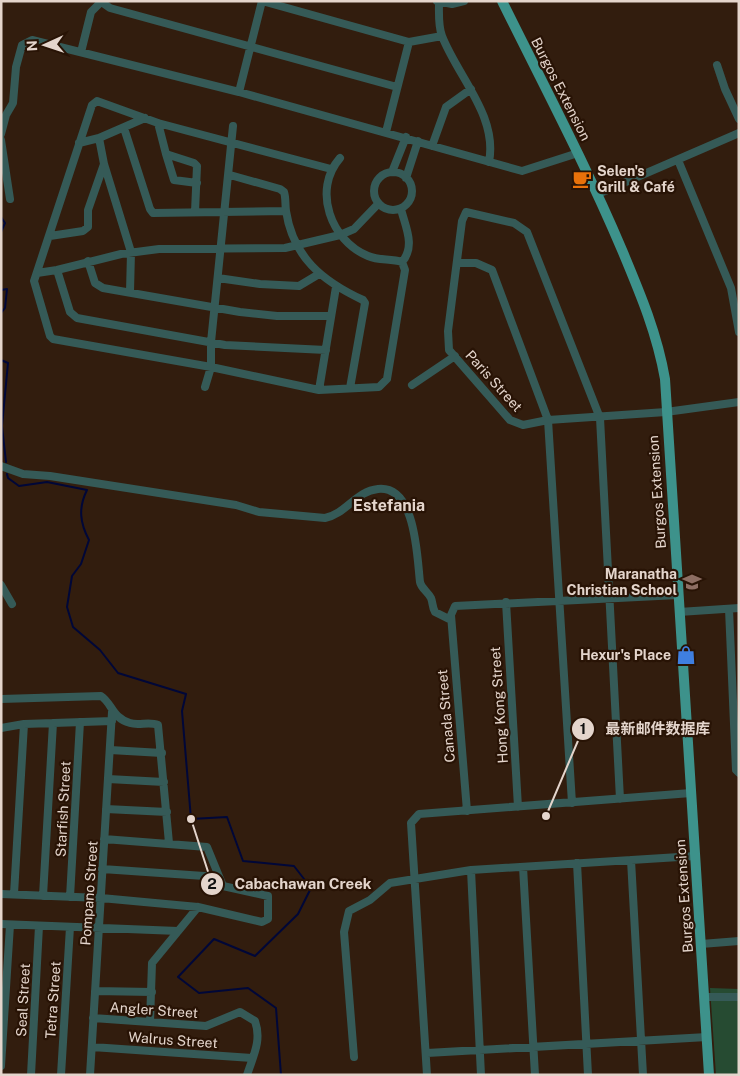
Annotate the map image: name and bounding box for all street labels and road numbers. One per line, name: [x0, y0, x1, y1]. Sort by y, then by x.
street label: Burgos Extension: [528, 35, 594, 143]
street label: Paris Street: [462, 347, 526, 415]
street label: Burgos Extension: [645, 435, 669, 549]
street label: Hong Kong Street: [487, 646, 511, 764]
street label: Canada Street: [434, 669, 458, 763]
street label: Starfish Street: [52, 761, 74, 857]
street label: Burgos Extension: [672, 839, 696, 953]
street label: Pompano Street: [77, 840, 101, 946]
street label: Tetra Street: [42, 961, 64, 1039]
street label: Seal Street: [13, 963, 33, 1037]
street label: Angler Street: [109, 999, 199, 1021]
street label: Walrus Street: [128, 1029, 218, 1051]

